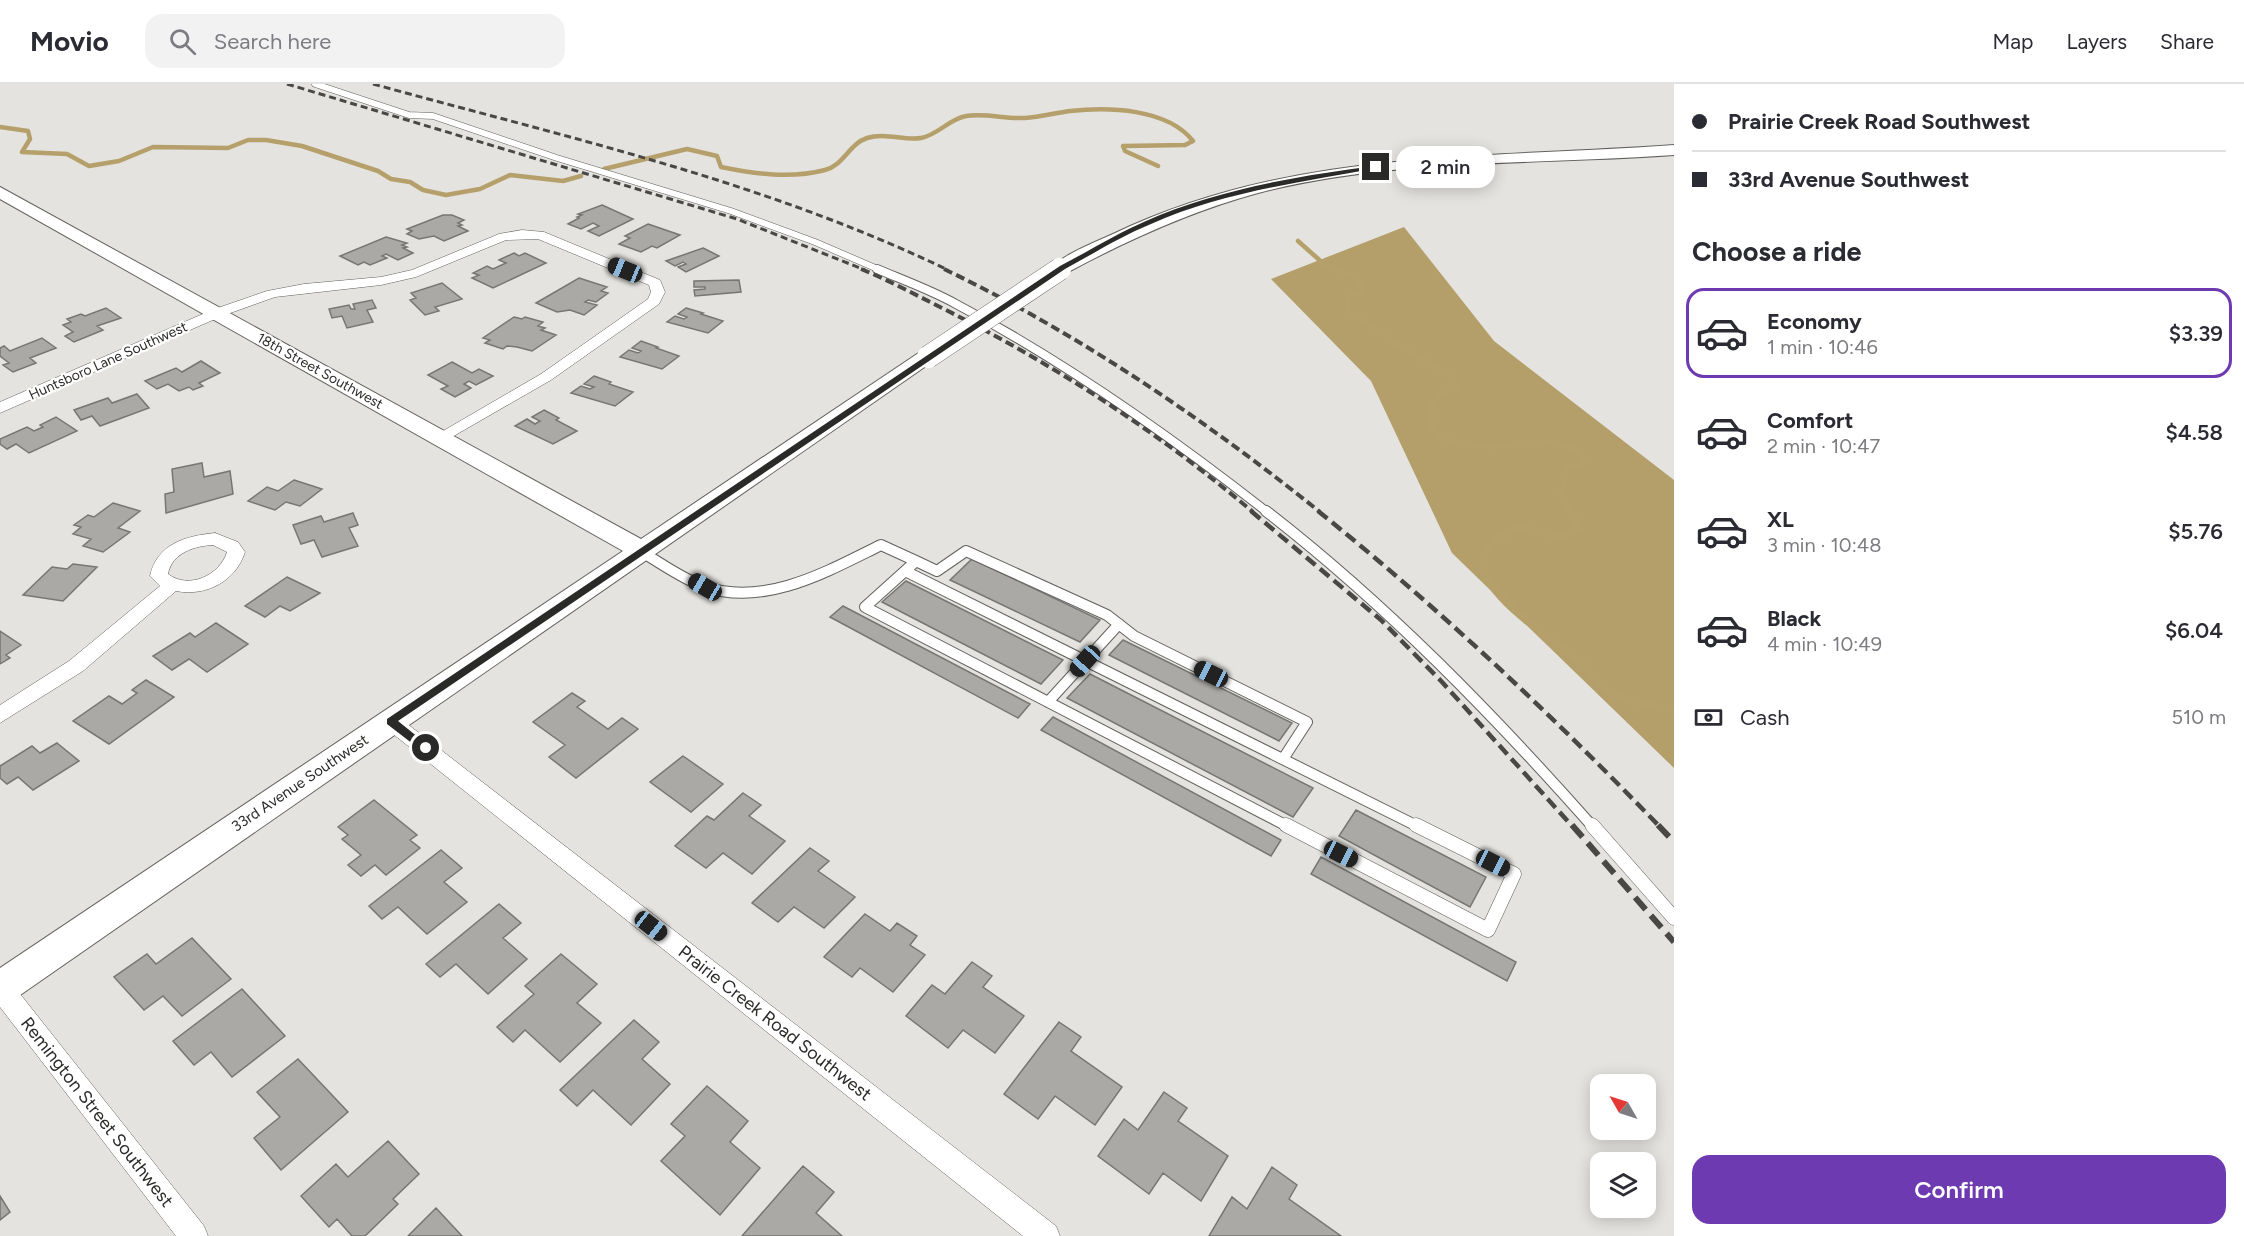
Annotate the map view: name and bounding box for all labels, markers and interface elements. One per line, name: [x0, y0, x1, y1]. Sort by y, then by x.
search box: [145, 14, 565, 68]
text: Movio: [30, 24, 109, 58]
icon: search: [166, 25, 199, 58]
text: Search here: [214, 28, 331, 55]
text: Map: [1993, 29, 2033, 54]
text: Layers: [2066, 29, 2127, 54]
text: Share: [2160, 29, 2214, 54]
text: Prairie Creek Road Southwest: [1728, 108, 2030, 135]
callout: 2 min: [1397, 146, 1496, 188]
route end: [1362, 153, 1389, 180]
text: 2 min: [1421, 155, 1470, 179]
text: 33rd Avenue Southwest: [1728, 166, 1969, 193]
text: Choose a ride: [1692, 235, 1861, 268]
car: [605, 255, 645, 285]
icon: car: [1695, 306, 1749, 360]
text: Economy: [1767, 308, 1862, 335]
street label: Huntsboro Lane Southwest: [26, 318, 190, 404]
text: $3.39: [2169, 320, 2223, 347]
street label: 18th Street Southwest: [254, 329, 386, 413]
text: 1 min · 10:46: [1767, 335, 1878, 359]
icon: car: [1695, 405, 1749, 459]
text: Comfort: [1767, 407, 1853, 434]
text: $4.58: [2166, 419, 2223, 446]
text: 2 min · 10:47: [1767, 434, 1880, 458]
icon: car: [1695, 504, 1749, 558]
text: XL: [1767, 506, 1794, 533]
text: $5.76: [2168, 518, 2223, 545]
text: 3 min · 10:48: [1767, 533, 1881, 557]
car: [685, 570, 725, 604]
icon: car: [1695, 603, 1749, 657]
text: Black: [1767, 605, 1821, 632]
text: $6.04: [2165, 617, 2223, 644]
text: 4 min · 10:49: [1767, 632, 1882, 656]
car: [1066, 642, 1104, 680]
car: [1191, 658, 1231, 690]
icon: cash: [1692, 701, 1725, 734]
text: Cash: [1740, 704, 1790, 731]
text: 510 m: [2171, 705, 2226, 729]
street label: 33rd Avenue Southwest: [228, 730, 372, 835]
route start: [412, 734, 439, 761]
car: [1321, 838, 1361, 870]
car: [1473, 847, 1513, 879]
car: [631, 908, 671, 944]
street label: Prairie Creek Road Southwest: [674, 941, 876, 1105]
street label: Remington Street Southwest: [16, 1013, 178, 1211]
north arrow: [1590, 1074, 1656, 1140]
map controls: [1590, 1074, 1656, 1218]
button: layers: [1590, 1152, 1656, 1218]
button: Confirm: [1692, 1155, 2226, 1224]

